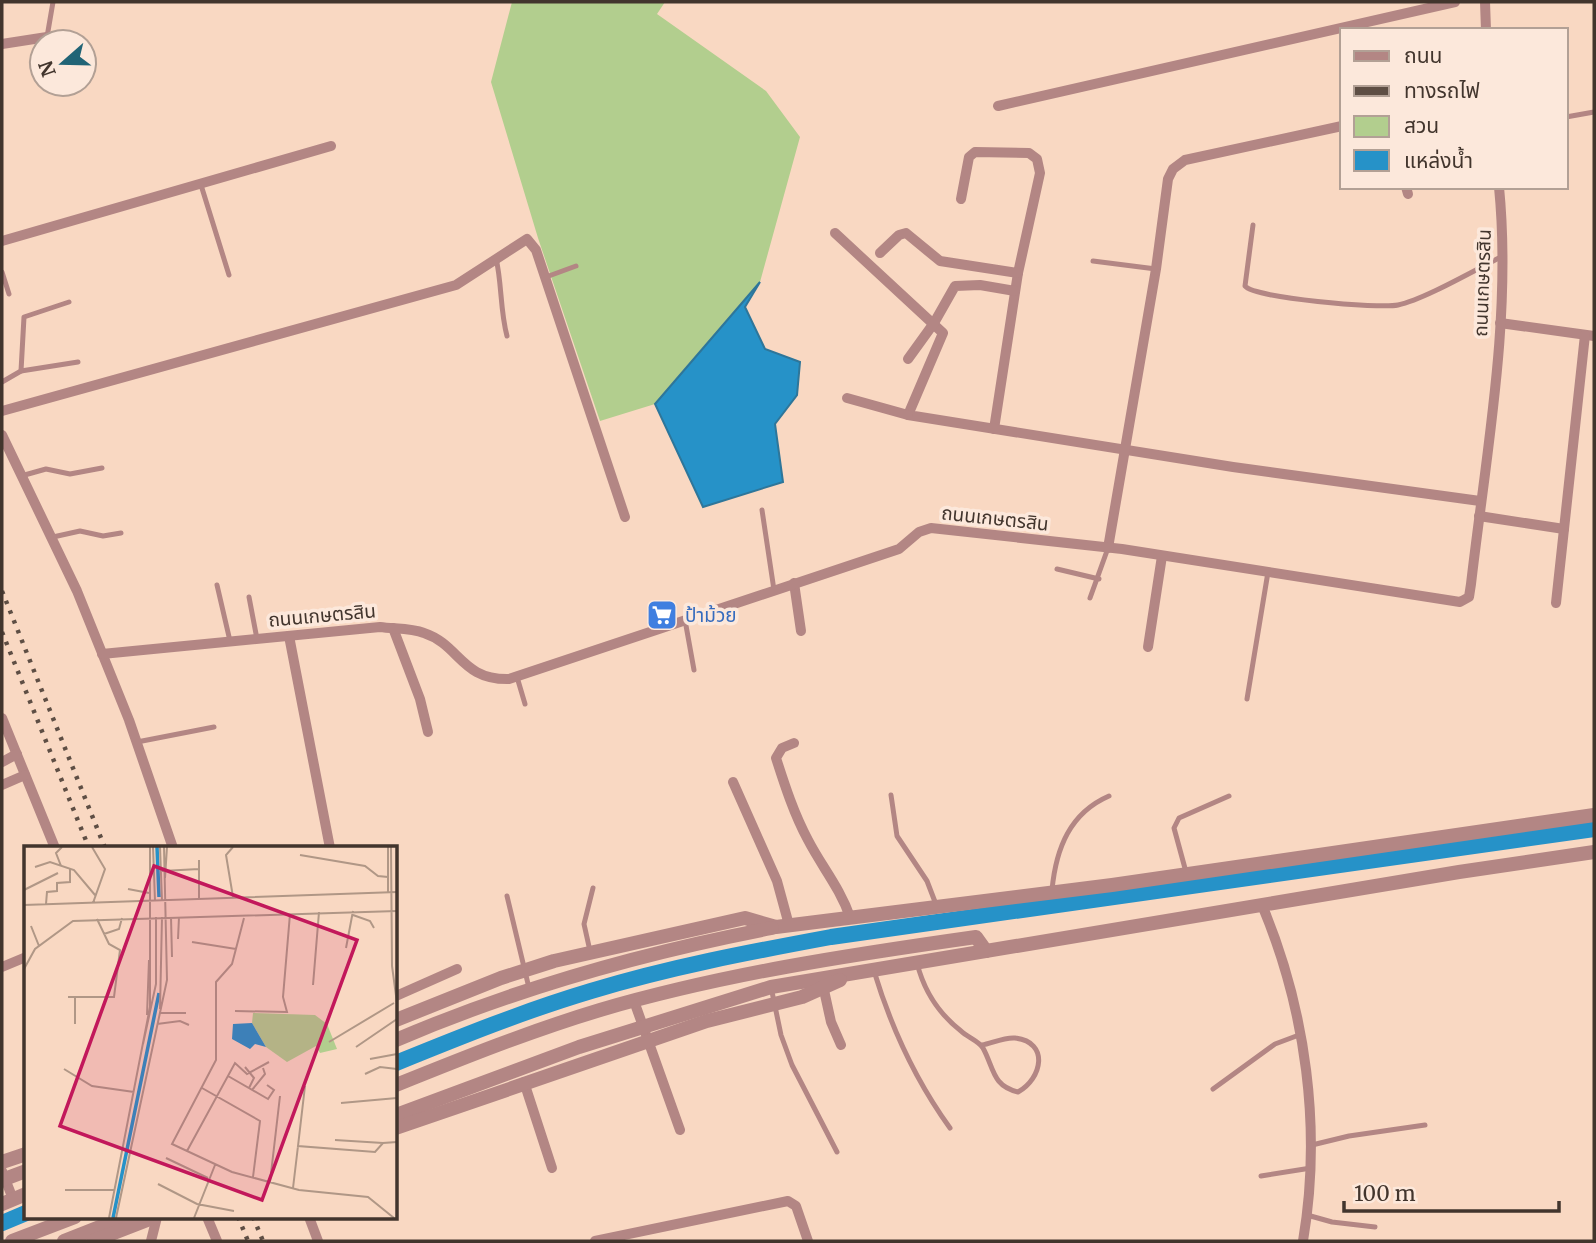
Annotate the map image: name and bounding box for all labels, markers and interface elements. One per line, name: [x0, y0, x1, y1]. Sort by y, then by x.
north arrow: [28, 28, 98, 98]
legend: [1340, 28, 1568, 189]
text: ถนน: [1404, 42, 1442, 69]
text: N: [33, 58, 61, 80]
text: ทางรถไฟ: [1404, 77, 1480, 104]
text: สวน: [1404, 112, 1439, 139]
text: แหล่งน้ำ: [1404, 146, 1473, 174]
street label: ถนนเกษตรสิน: [1468, 229, 1496, 337]
street label: ถนนเกษตรสิน: [940, 500, 1050, 536]
street label: ถนนเกษตรสิน: [267, 598, 377, 632]
supermarket icon: ป้าม้วย: [645, 598, 679, 632]
place label: ป้าม้วย: [685, 603, 737, 627]
inset map: [24, 846, 397, 1218]
scale bar: [1344, 1170, 1559, 1214]
text: 100 m: [1354, 1180, 1416, 1207]

